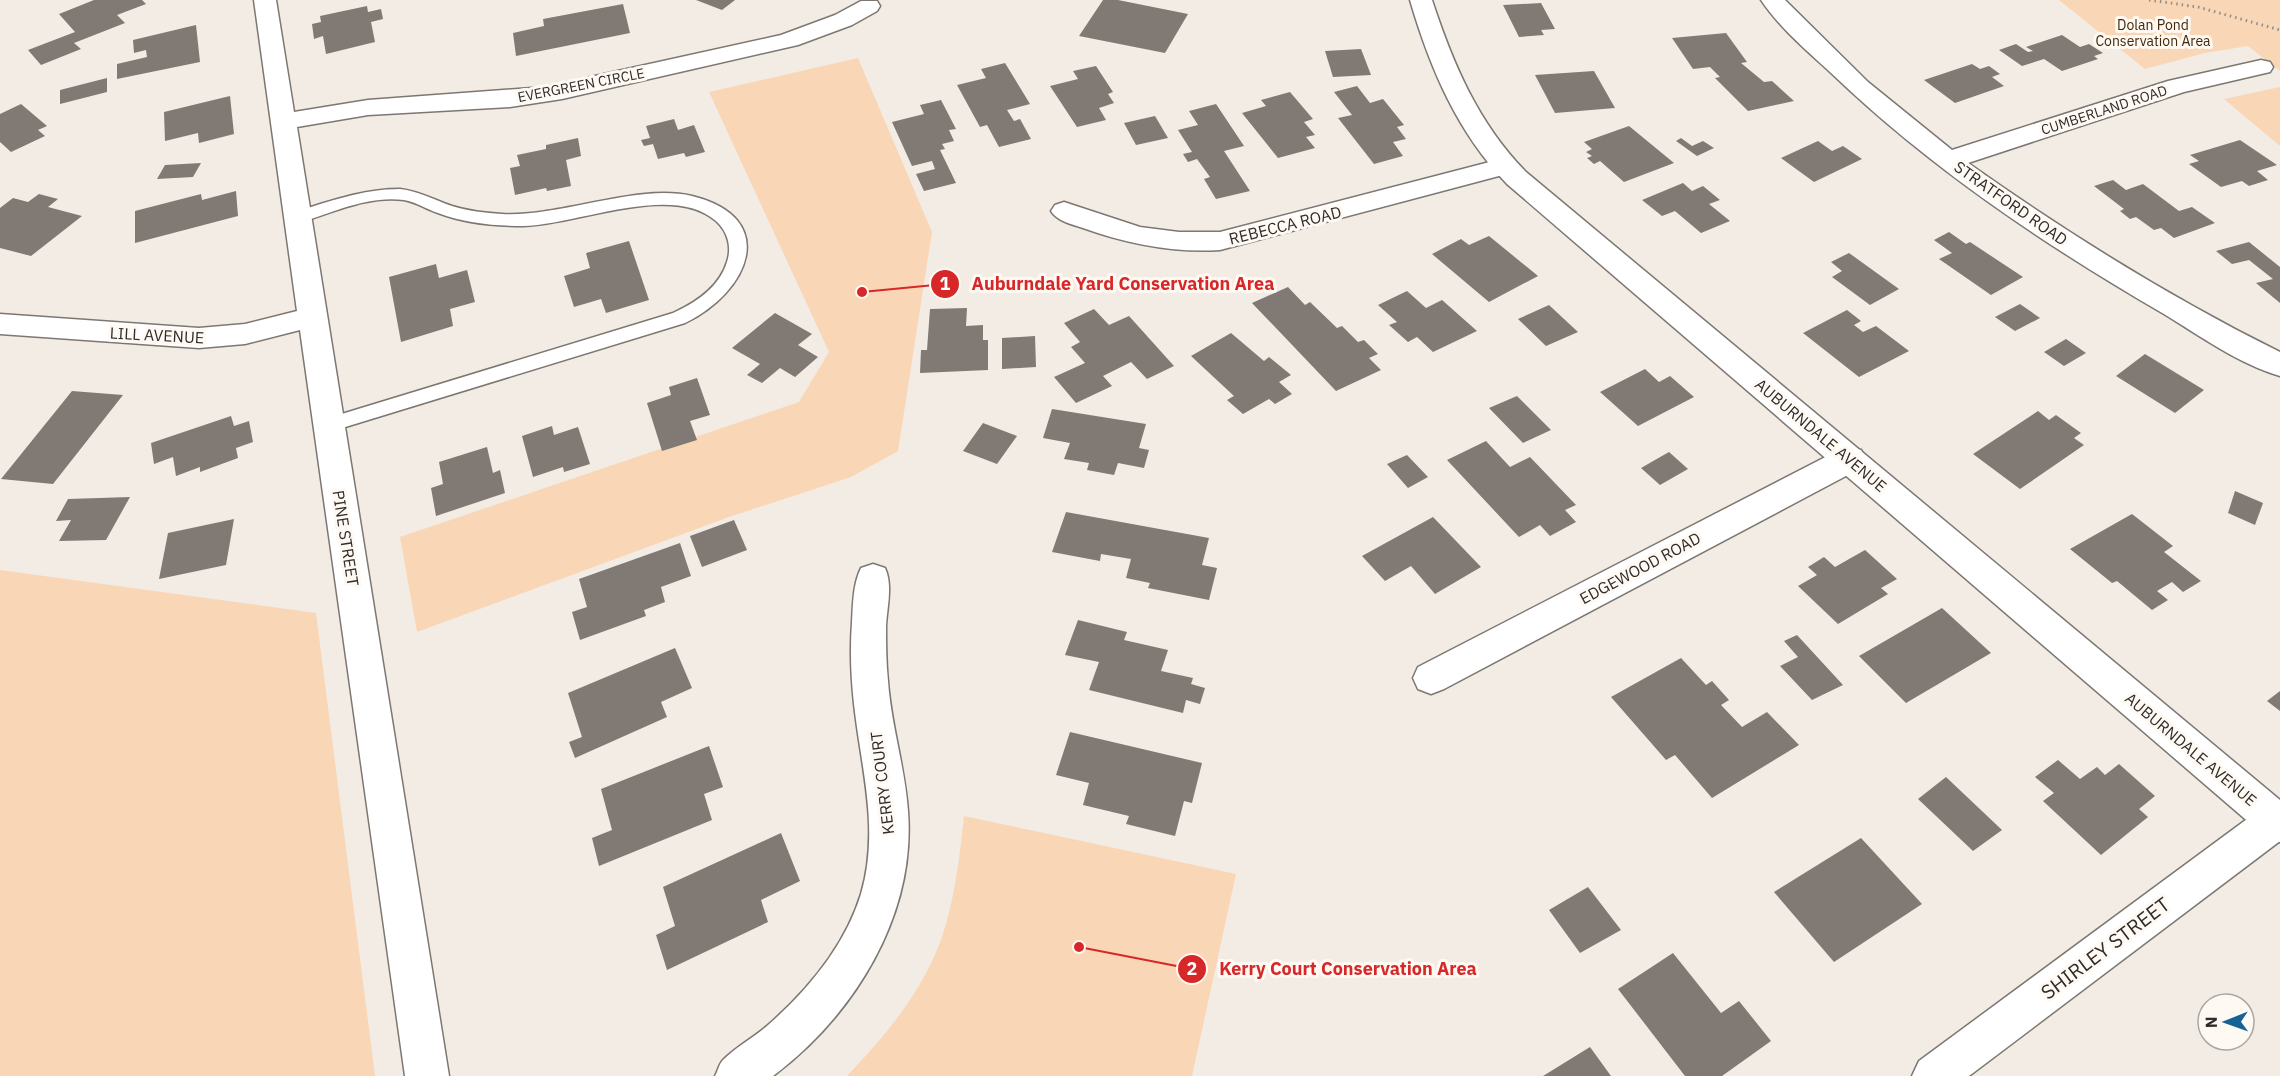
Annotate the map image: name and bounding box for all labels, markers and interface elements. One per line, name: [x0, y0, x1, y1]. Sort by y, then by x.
park label: Dolan Pond Conservation Area: [2095, 16, 2211, 50]
street label: EVERGREEN CIRCLE: [516, 64, 646, 106]
street label: CUMBERLAND ROAD: [2039, 81, 2169, 139]
street label: STRATFORD ROAD: [1950, 156, 2072, 250]
street label: REBECCA ROAD: [1227, 201, 1343, 249]
callout: Auburndale Yard Conservation Area: [930, 266, 1287, 302]
text: 1: [940, 272, 951, 295]
text: Auburndale Yard Conservation Area: [972, 272, 1274, 295]
street label: LILL AVENUE: [109, 323, 205, 347]
street label: AUBURNDALE AVENUE: [1751, 374, 1891, 496]
street label: PINE STREET: [329, 489, 363, 587]
street label: EDGEWOOD ROAD: [1576, 528, 1704, 608]
street label: AUBURNDALE AVENUE: [2121, 688, 2261, 810]
street label: KERRY COURT: [866, 730, 898, 836]
street label: SHIRLEY STREET: [2035, 891, 2175, 1005]
callout: Kerry Court Conservation Area: [1177, 951, 1489, 987]
text: 2: [1187, 957, 1197, 980]
text: Kerry Court Conservation Area: [1219, 957, 1477, 980]
north arrow: [2196, 992, 2256, 1052]
text: N: [2201, 1016, 2221, 1028]

